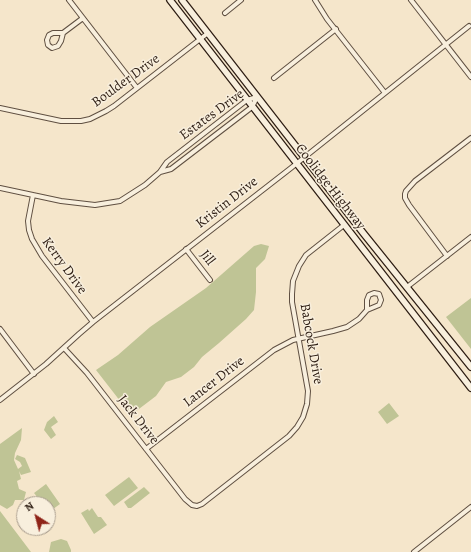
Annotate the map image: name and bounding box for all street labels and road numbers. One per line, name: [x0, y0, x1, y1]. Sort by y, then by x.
street label: Boulder Drive: [89, 51, 163, 111]
street label: Estates Drive: [176, 86, 248, 144]
street label: Coolidge Highway: [291, 141, 369, 233]
street label: Kristin Drive: [193, 174, 261, 232]
street label: Kerry Drive: [38, 234, 90, 298]
street label: Jill: [196, 247, 218, 269]
street label: Babcock Drive: [296, 302, 326, 386]
street label: Lancer Drive: [180, 353, 248, 411]
street label: Jack Drive: [114, 392, 162, 448]

